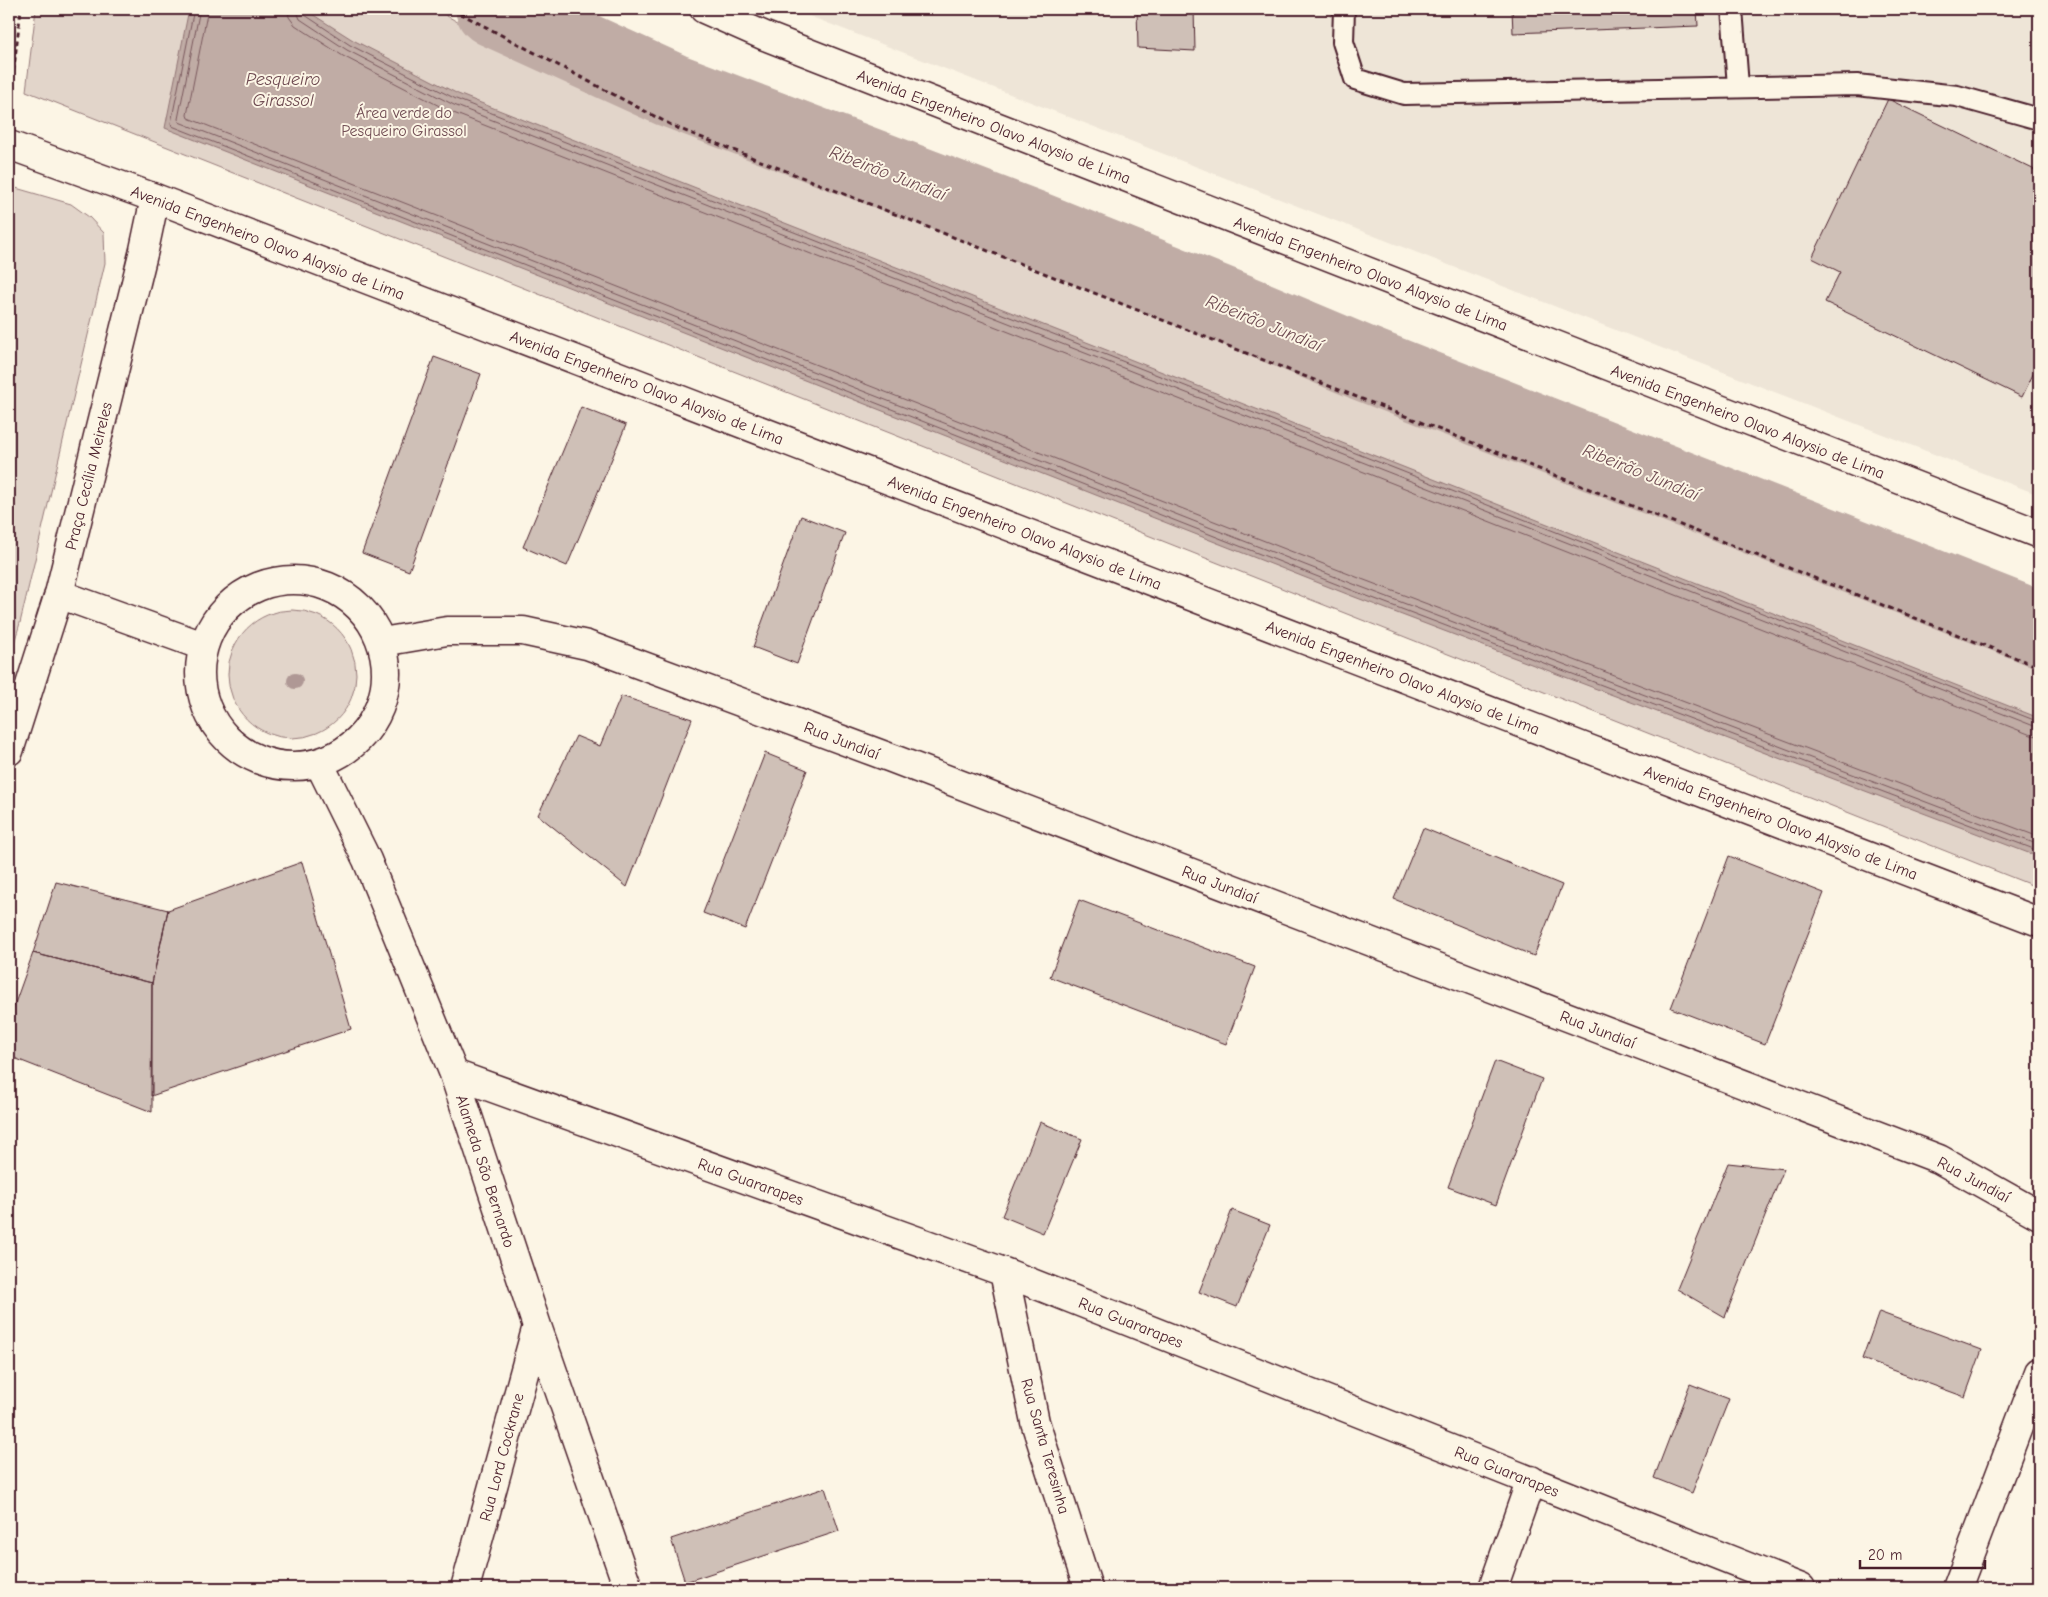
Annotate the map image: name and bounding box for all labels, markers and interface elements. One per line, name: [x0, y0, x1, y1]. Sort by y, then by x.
street label: Avenida Engenheiro Olavo Alaysio de Lima: [854, 66, 1133, 188]
water label: Pesqueiro Girassol: [246, 69, 320, 111]
park label: Área verde do Pesqueiro Girassol: [341, 103, 467, 140]
water label: Ribeirão Jundiaí: [826, 142, 951, 206]
street label: Avenida Engenheiro Olavo Alaysio de Lima: [128, 182, 407, 304]
street label: Avenida Engenheiro Olavo Alaysio de Lima: [1231, 213, 1510, 335]
water label: Ribeirão Jundiaí: [1203, 291, 1327, 357]
street label: Avenida Engenheiro Olavo Alaysio de Lima: [507, 327, 786, 449]
street label: Avenida Engenheiro Olavo Alaysio de Lima: [1608, 361, 1887, 483]
street label: Praça Cecília Meireles: [62, 400, 116, 552]
water label: Ribeirão Jundiaí: [1580, 440, 1704, 506]
street label: Avenida Engenheiro Olavo Alaysio de Lima: [885, 472, 1164, 594]
street label: Avenida Engenheiro Olavo Alaysio de Lima: [1263, 617, 1542, 739]
street label: Rua Jundiaí: [801, 718, 882, 764]
street label: Avenida Engenheiro Olavo Alaysio de Lima: [1641, 762, 1920, 884]
street label: Rua Jundiaí: [1179, 862, 1260, 908]
street label: Rua Jundiaí: [1557, 1007, 1638, 1053]
street label: Alameda São Bernardo: [452, 1093, 518, 1250]
street label: Rua Jundiaí: [1934, 1153, 2013, 1207]
street label: Rua Guararapes: [695, 1155, 806, 1209]
street label: Rua Guararapes: [1076, 1294, 1186, 1352]
street label: Rua Santa Teresinha: [1017, 1376, 1073, 1516]
street label: Rua Lord Cockrane: [476, 1391, 528, 1523]
street label: Rua Guararapes: [1452, 1443, 1562, 1501]
scale bar: [1860, 1537, 1986, 1569]
text: 20 m: [1868, 1546, 1902, 1564]

